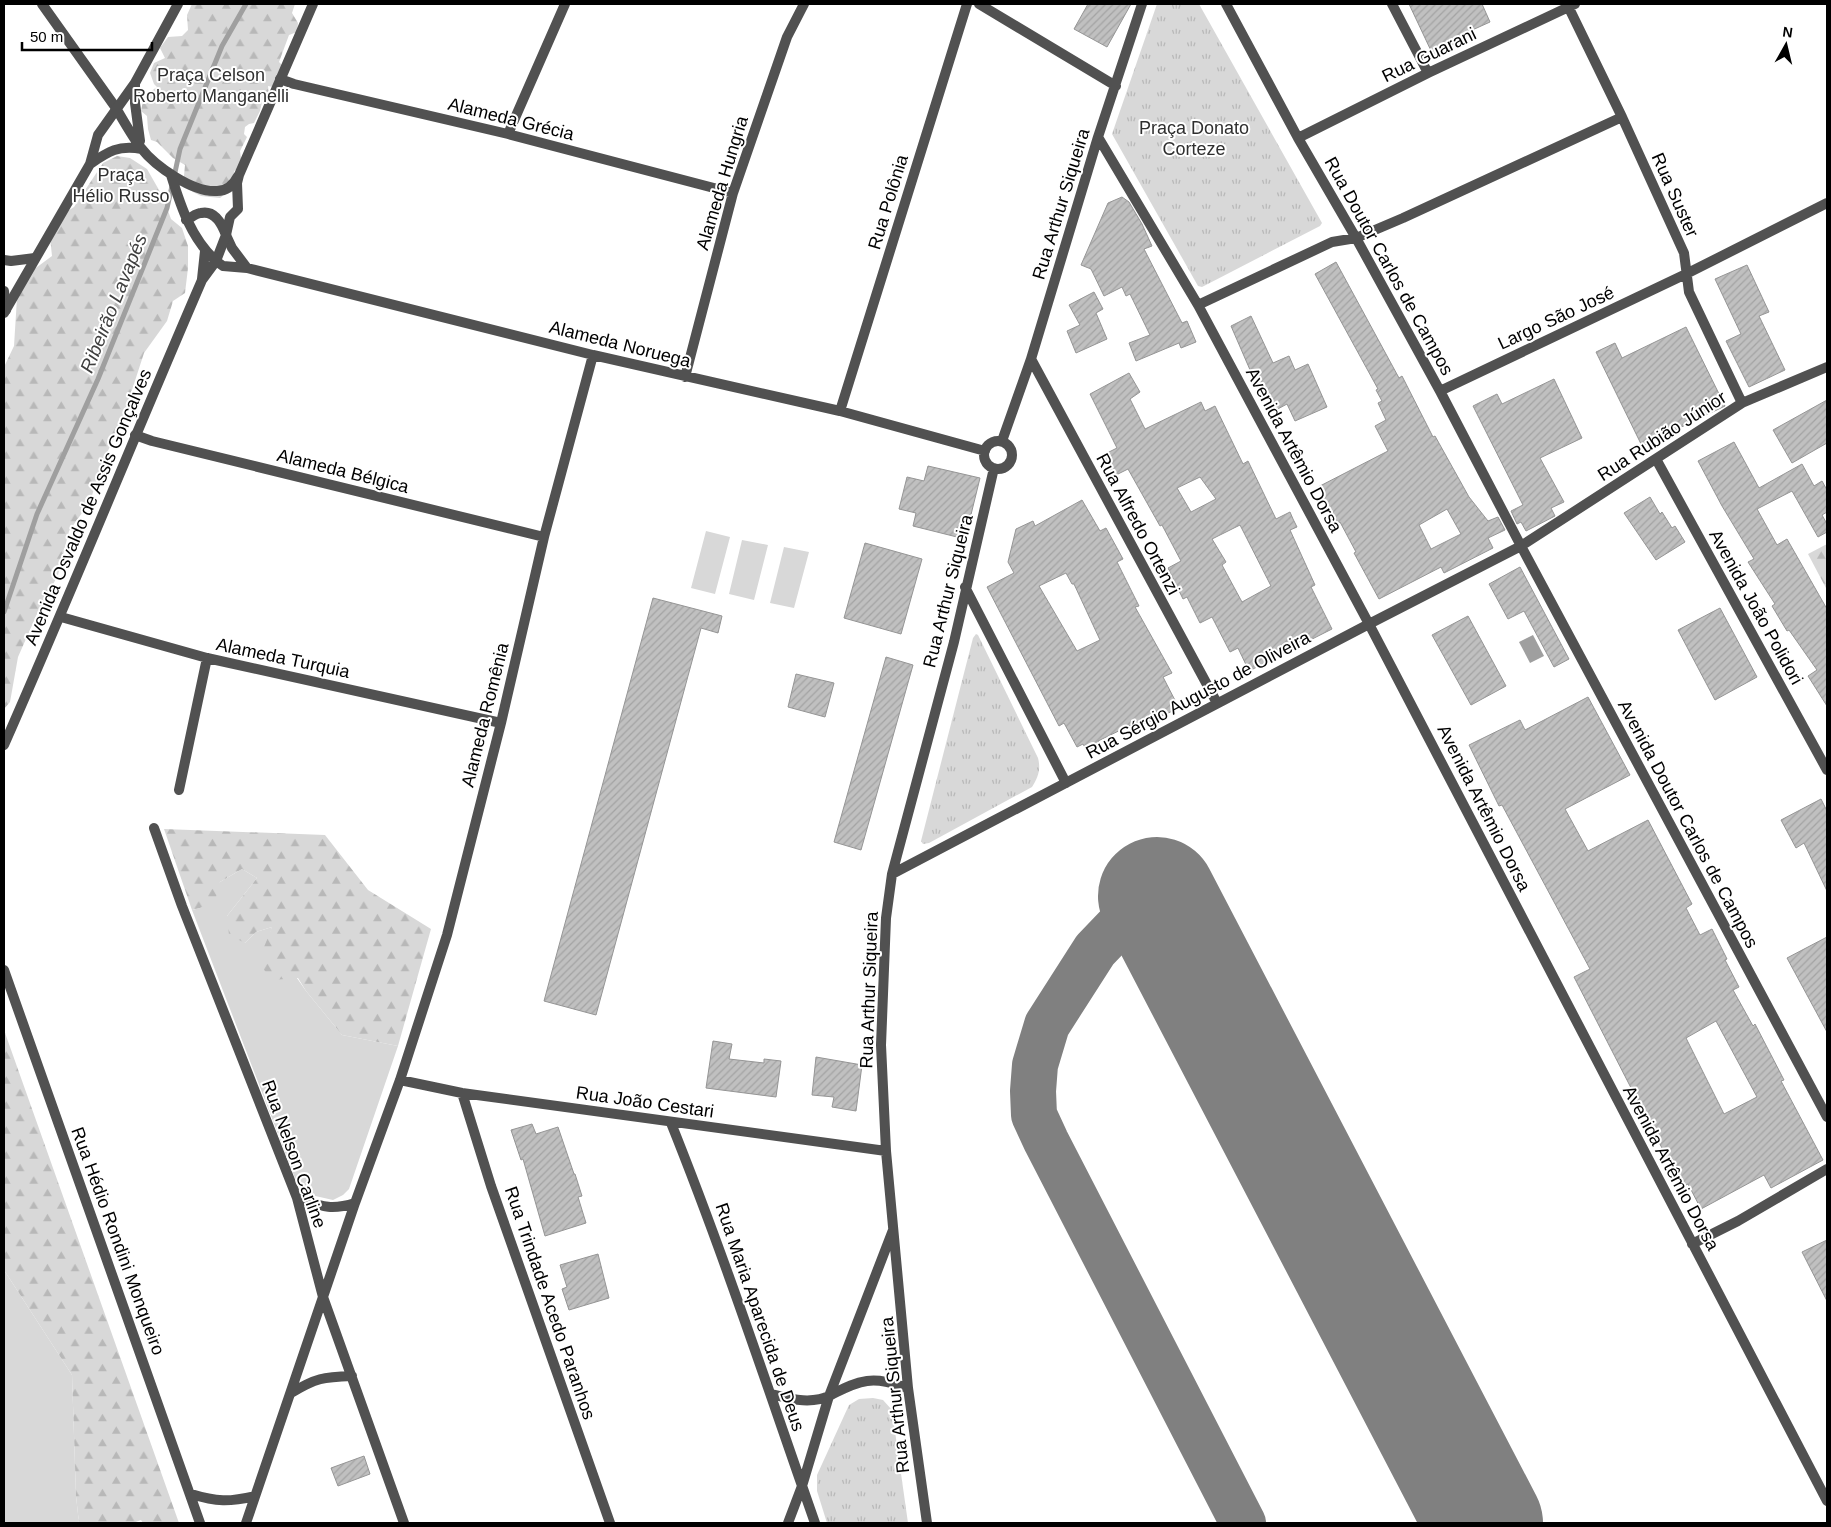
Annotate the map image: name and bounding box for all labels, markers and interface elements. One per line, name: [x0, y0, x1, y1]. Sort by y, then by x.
scale bar: [22, 20, 152, 52]
north arrow: [1761, 20, 1811, 70]
text: N: [1782, 23, 1794, 41]
street label: Rua Guarani: [1379, 24, 1479, 86]
text: 50 m: [30, 28, 63, 45]
park label: Praça Celson Roberto Manganelli: [133, 65, 289, 106]
street label: Alameda Grécia: [446, 94, 577, 145]
street label: Alameda Hungria: [692, 113, 752, 252]
park label: Praça Donato Corteze: [1139, 118, 1249, 159]
street label: Rua Arthur Siqueira: [1028, 125, 1094, 282]
street label: Rua Suster: [1648, 150, 1702, 240]
street label: Rua Polônia: [864, 151, 912, 252]
street label: Rua Doutor Carlos de Campos: [1321, 154, 1457, 378]
park label: Praça Hélio Russo: [72, 165, 170, 206]
water label: Ribeirão Lavapés: [76, 230, 151, 376]
street label: Largo São José: [1495, 282, 1617, 354]
street label: Alameda Noruega: [547, 317, 694, 371]
street label: Avenida Artêmio Dorsa: [1242, 364, 1346, 537]
street label: Avenida Osvaldo de Assis Gonçalves: [21, 366, 155, 648]
street label: Rua Rubião Júnior: [1594, 387, 1730, 485]
street label: Alameda Bélgica: [275, 445, 412, 497]
street label: Rua Alfredo Ortenzi: [1092, 450, 1184, 598]
street label: Rua Arthur Siqueira: [919, 511, 977, 670]
street label: Avenida João Polidori: [1705, 526, 1807, 688]
street label: Rua Sérgio Augusto de Oliveira: [1082, 627, 1314, 763]
street label: Alameda Turquia: [214, 634, 353, 682]
street label: Alameda Romênia: [457, 640, 513, 789]
street label: Avenida Doutor Carlos de Campos: [1614, 697, 1762, 951]
street label: Avenida Artêmio Dorsa: [1433, 722, 1535, 895]
street label: Rua Arthur Siqueira: [856, 910, 882, 1069]
street label: Rua Nelson Carline: [258, 1077, 330, 1231]
street label: Rua João Cestari: [575, 1082, 715, 1122]
street label: Avenida Artêmio Dorsa: [1619, 1082, 1723, 1255]
street label: Rua Hédio Rondini Monqueiro: [67, 1124, 169, 1358]
street label: Rua Trindade Acedo Paranhos: [501, 1184, 599, 1422]
street label: Rua Maria Aparecida de Deus: [711, 1200, 809, 1434]
street label: Rua Arthur Siqueira: [877, 1315, 913, 1474]

